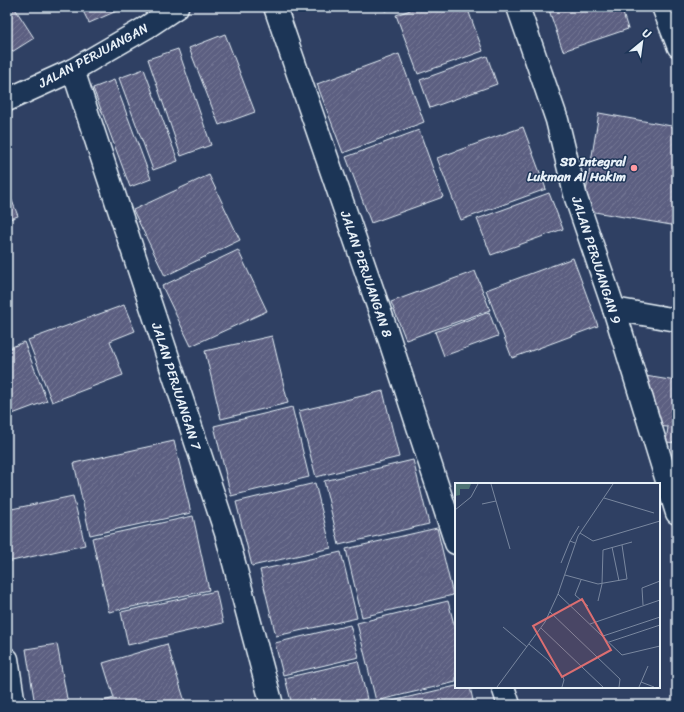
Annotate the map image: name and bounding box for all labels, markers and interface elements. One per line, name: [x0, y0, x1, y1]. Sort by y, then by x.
street label: JALAN PERJUANGAN: [33, 17, 152, 95]
north arrow: [622, 22, 662, 62]
text: U: [639, 24, 655, 44]
place label: SD Integral Lukman Al Hakim: [527, 150, 627, 188]
marker: SD Integral Lukman Al Hakim: [629, 163, 639, 173]
street label: JALAN PERJUANGAN 9: [565, 192, 628, 327]
street label: JALAN PERJUANGAN 8: [334, 207, 399, 341]
street label: JALAN PERJUANGAN 7: [145, 319, 208, 454]
inset map: [455, 483, 660, 688]

